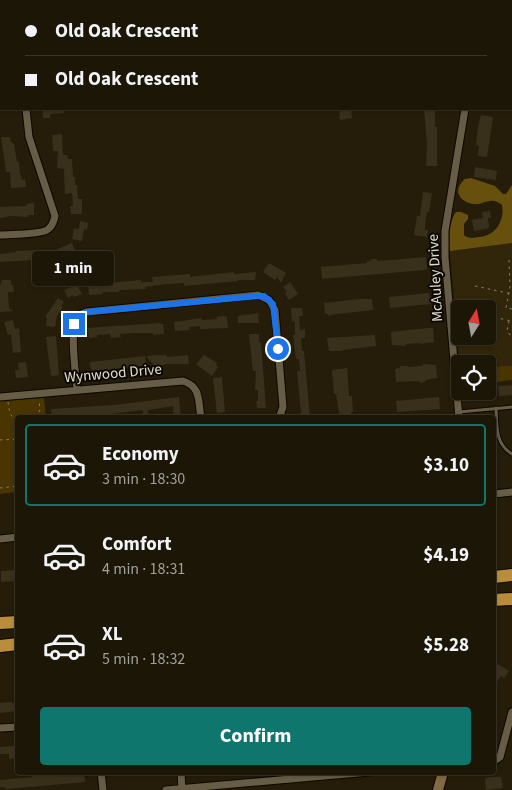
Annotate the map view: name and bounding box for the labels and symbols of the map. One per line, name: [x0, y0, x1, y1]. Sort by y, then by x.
street label: McAuley Drive: [423, 234, 448, 322]
callout: 1 min: [33, 252, 115, 286]
north arrow: [451, 300, 496, 345]
route end: [63, 313, 85, 335]
route start: [267, 338, 289, 360]
street label: Wynwood Drive: [63, 359, 163, 388]

